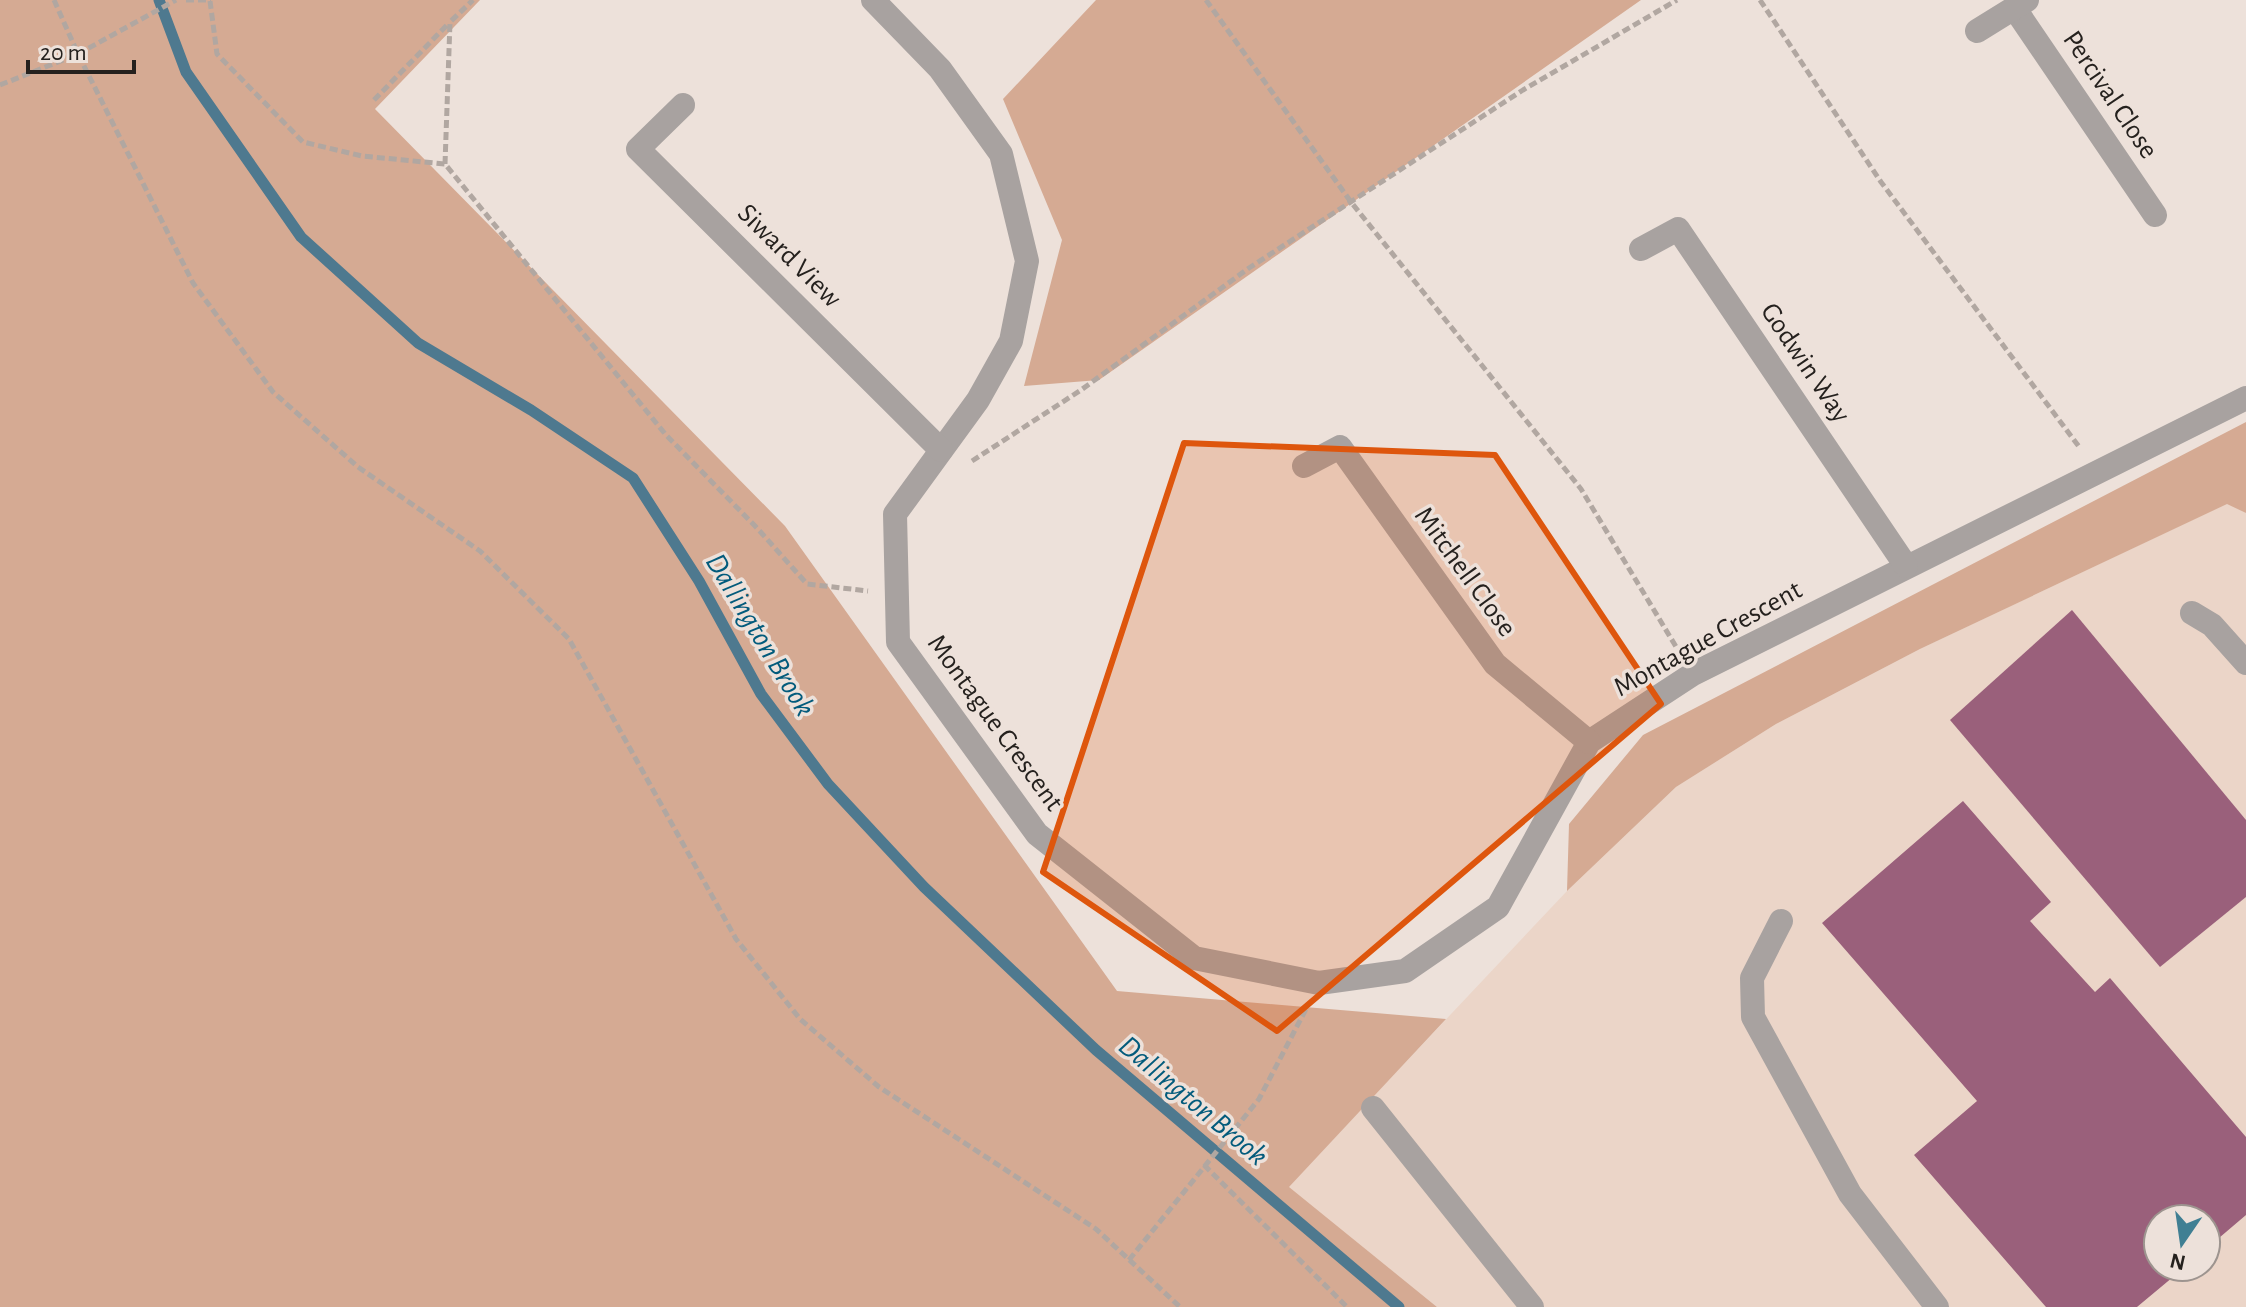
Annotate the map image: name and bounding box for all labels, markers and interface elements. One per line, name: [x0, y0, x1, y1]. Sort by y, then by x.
scale bar: [28, 24, 134, 74]
street label: Percival Close: [2057, 26, 2163, 164]
text: 20 m: [40, 41, 87, 65]
street label: Siward View: [732, 199, 846, 313]
street label: Godwin Way: [1755, 298, 1855, 428]
street label: Mitchell Close: [1409, 502, 1521, 642]
water label: Dallington Brook: [700, 548, 820, 722]
street label: Montague Crescent: [1609, 576, 1807, 702]
street label: Montague Crescent: [922, 630, 1068, 816]
water label: Dallington Brook: [1113, 1030, 1273, 1172]
north arrow: [2142, 1203, 2222, 1283]
text: N: [2168, 1249, 2188, 1274]

